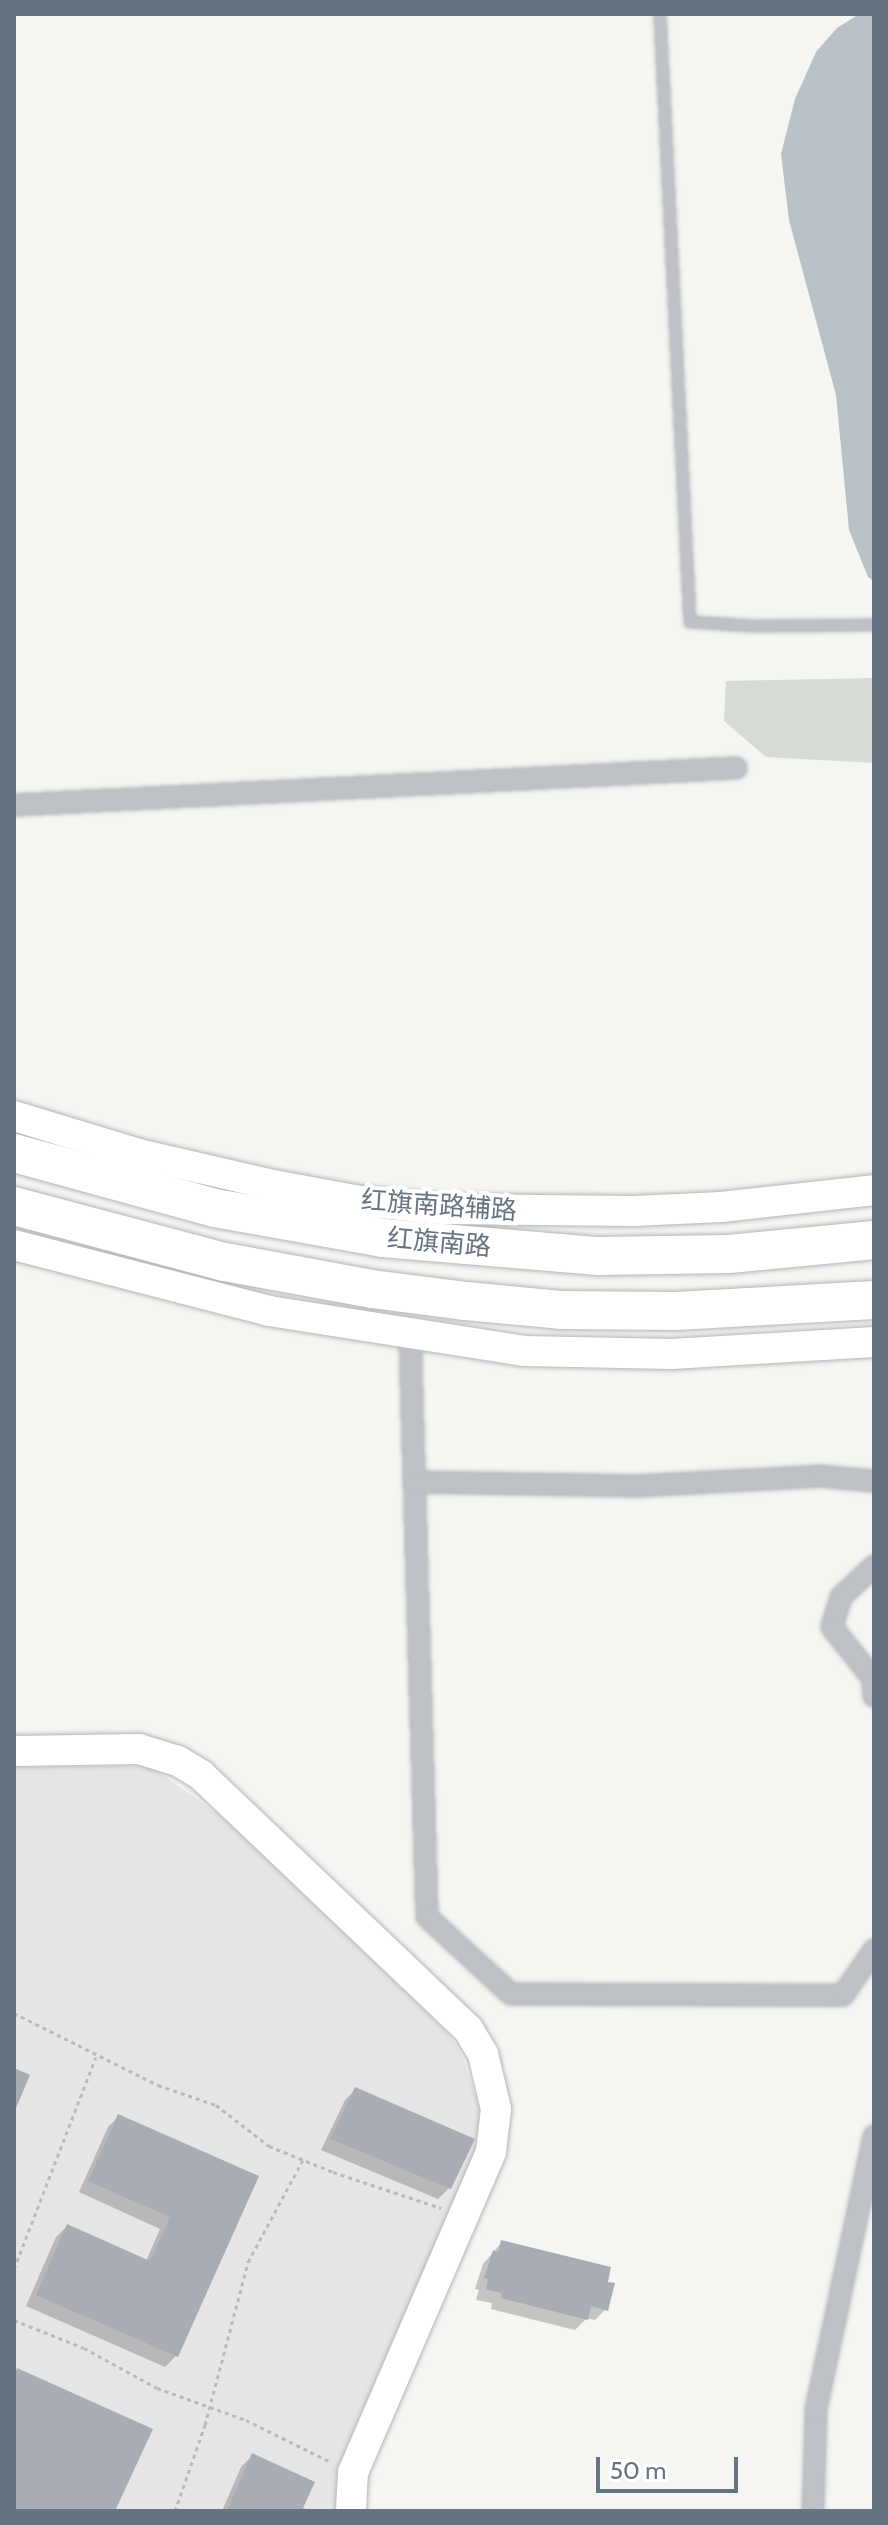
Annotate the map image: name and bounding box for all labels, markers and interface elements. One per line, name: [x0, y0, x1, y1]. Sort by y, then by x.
street label: 红旗南路辅路: [360, 1185, 518, 1227]
street label: 红旗南路: [386, 1223, 492, 1263]
scale bar: [600, 2441, 742, 2491]
text: 50 m: [610, 2456, 666, 2485]

